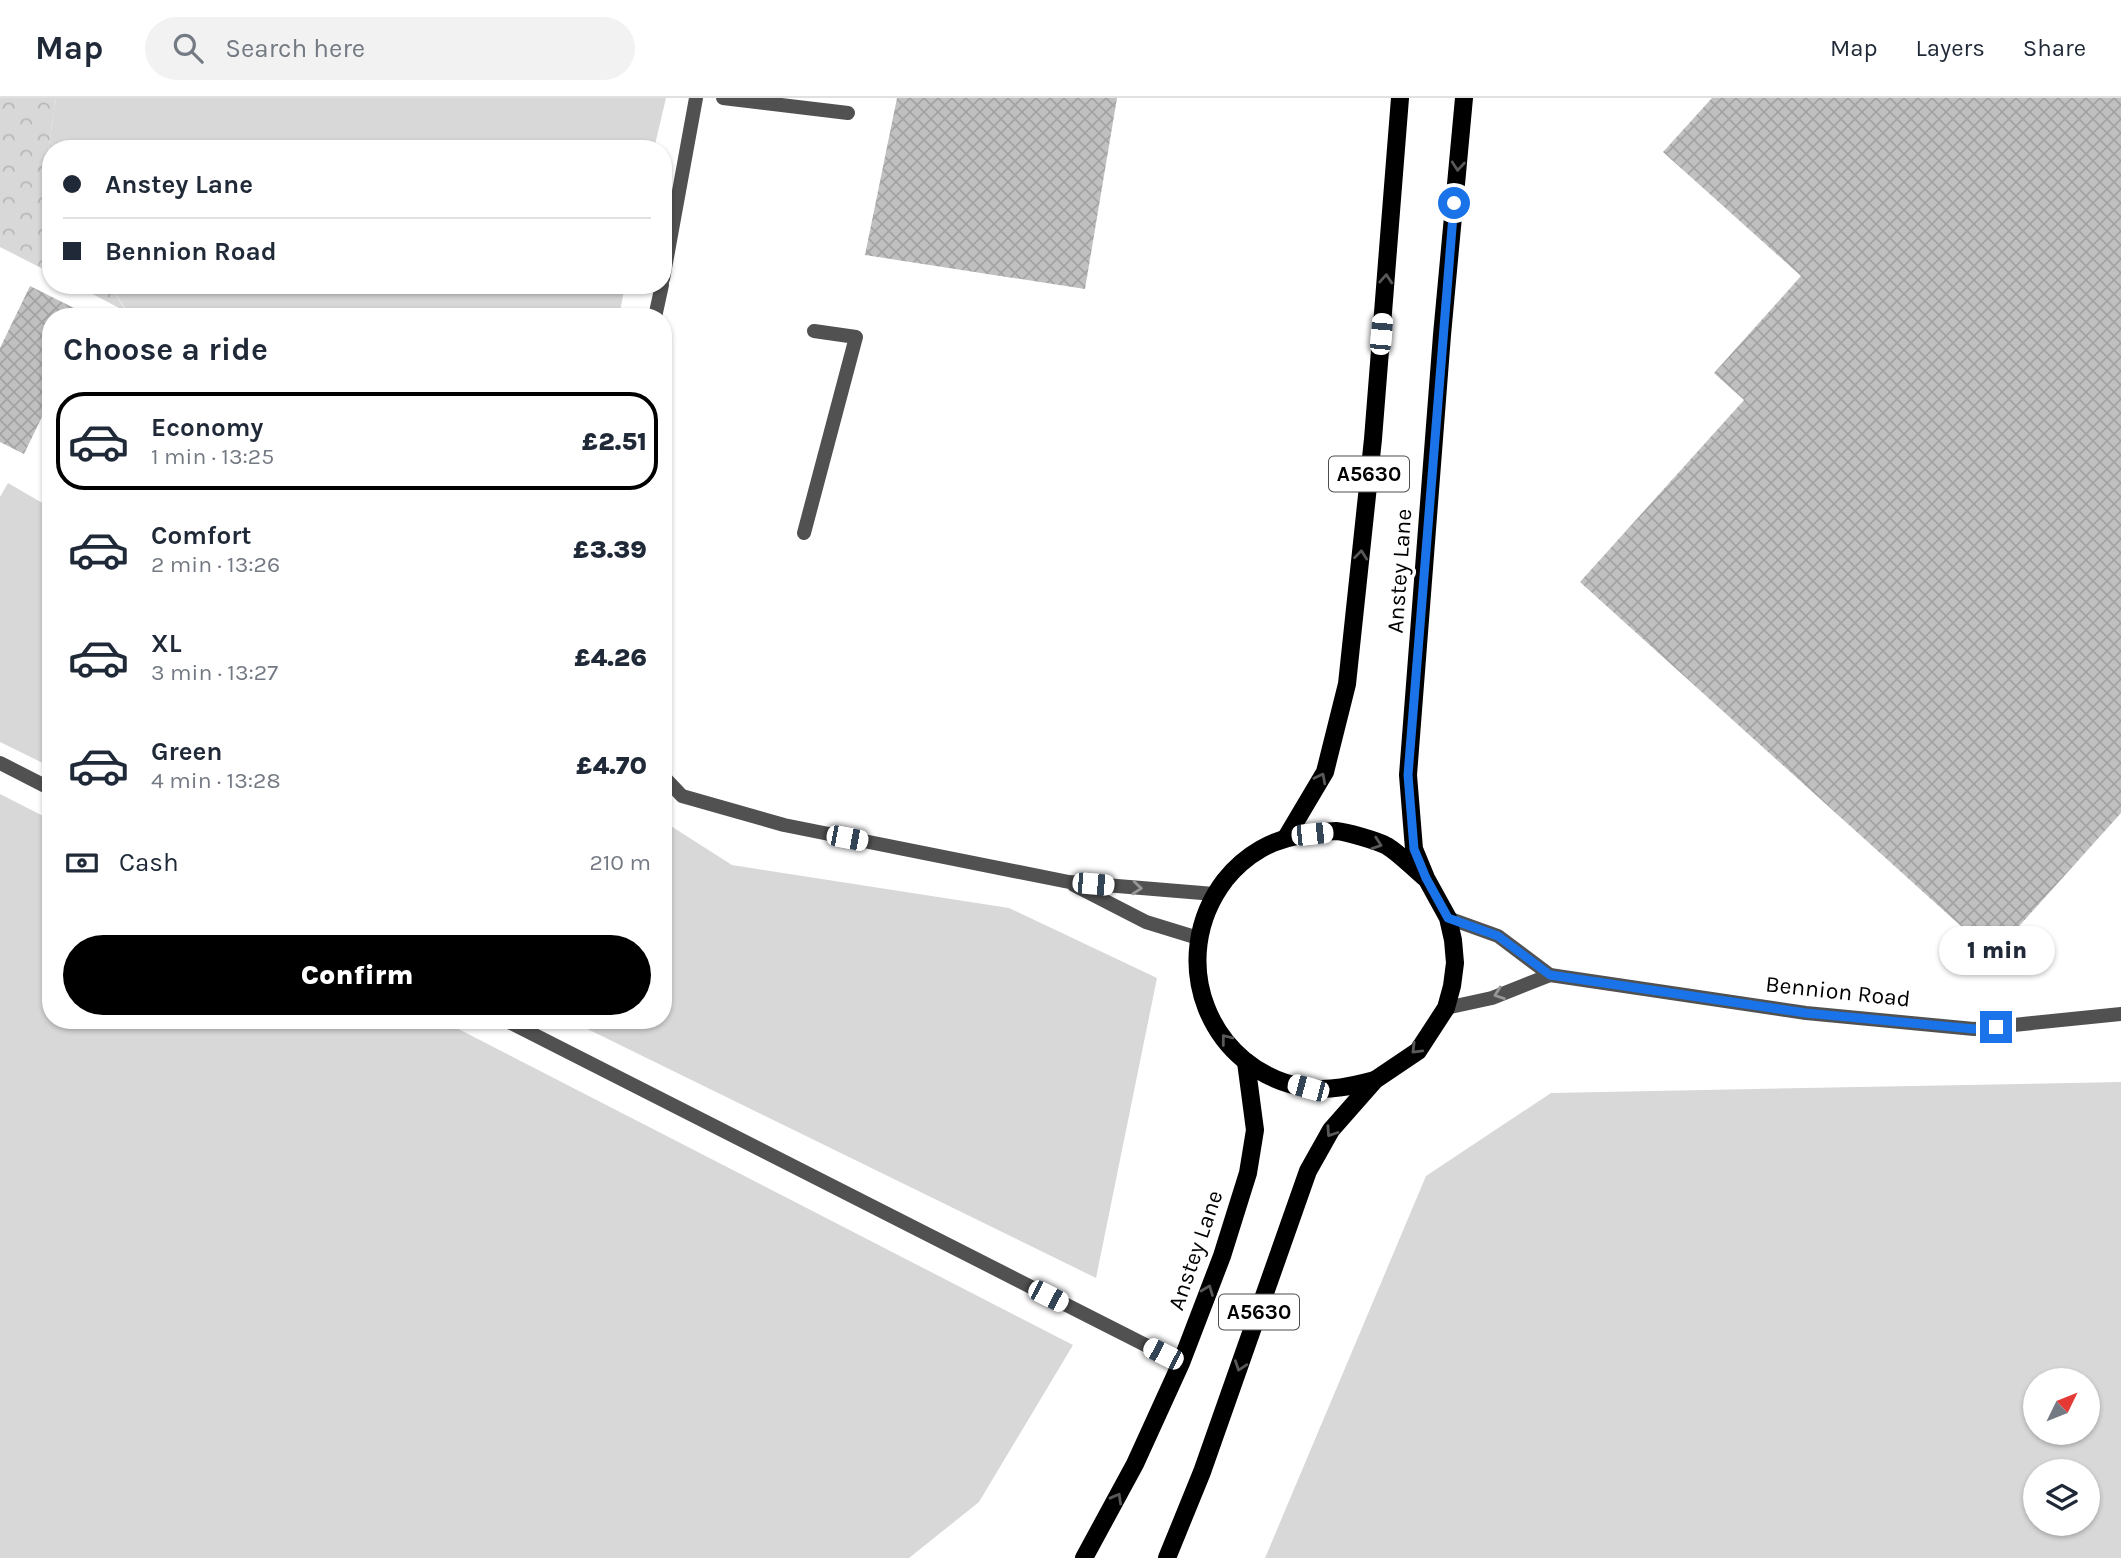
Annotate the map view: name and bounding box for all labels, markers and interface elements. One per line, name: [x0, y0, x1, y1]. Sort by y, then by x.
search box: [145, 17, 635, 80]
text: Map: [35, 29, 103, 67]
icon: search: [169, 29, 207, 67]
text: Search here: [225, 33, 365, 64]
text: Map: [1830, 34, 1878, 62]
text: Layers: [1916, 34, 1985, 62]
text: Share: [2023, 34, 2086, 62]
one-way arrow: [1450, 160, 1465, 172]
text: Anstey Lane: [105, 169, 253, 200]
route start: [1438, 187, 1470, 219]
text: Bennion Road: [105, 236, 277, 267]
one-way arrow: [1378, 274, 1393, 285]
car: [1369, 312, 1394, 356]
text: Choose a ride: [63, 331, 268, 368]
icon: car: [67, 410, 130, 473]
text: Economy: [151, 412, 263, 443]
text: £2.51: [582, 426, 647, 457]
text: 1 min · 13:25: [151, 443, 274, 470]
road number: A5630: [1329, 456, 1409, 492]
street label: Anstey Lane: [1382, 508, 1417, 634]
icon: car: [67, 518, 130, 581]
text: Comfort: [151, 520, 252, 551]
text: £3.39: [573, 534, 647, 565]
one-way arrow: [1353, 549, 1368, 560]
text: 2 min · 13:26: [151, 551, 280, 578]
icon: car: [67, 626, 130, 689]
text: XL: [151, 628, 182, 659]
text: £4.26: [574, 642, 647, 673]
text: 3 min · 13:27: [151, 659, 278, 686]
icon: car: [67, 734, 130, 797]
text: Green: [151, 736, 223, 767]
text: £4.70: [576, 750, 647, 781]
text: 4 min · 13:28: [151, 767, 281, 794]
one-way arrow: [1313, 772, 1327, 785]
car: [1291, 821, 1334, 847]
car: [825, 824, 870, 852]
one-way arrow: [1371, 836, 1383, 850]
icon: cash: [63, 844, 101, 882]
text: Cash: [119, 847, 179, 878]
text: 210 m: [589, 849, 651, 876]
car: [1072, 872, 1115, 896]
one-way arrow: [1132, 880, 1143, 895]
callout: 1 min: [1938, 926, 2054, 974]
button: Confirm: [63, 935, 651, 1015]
text: 1 min: [1967, 937, 2027, 964]
street label: Bennion Road: [1764, 970, 1912, 1013]
one-way arrow: [1494, 986, 1506, 1000]
route end: [1980, 1011, 2012, 1043]
one-way arrow: [1221, 1035, 1234, 1047]
one-way arrow: [1412, 1041, 1425, 1054]
car: [1285, 1072, 1332, 1104]
one-way arrow: [1327, 1124, 1339, 1137]
street label: Anstey Lane: [1162, 1187, 1229, 1314]
car: [1025, 1277, 1072, 1315]
one-way arrow: [1200, 1285, 1214, 1297]
road number: A5630: [1219, 1294, 1299, 1330]
car: [1140, 1335, 1187, 1373]
one-way arrow: [1234, 1359, 1248, 1372]
north arrow: [2023, 1368, 2100, 1446]
map controls: [2023, 1368, 2100, 1536]
button: layers: [2023, 1459, 2100, 1536]
one-way arrow: [1109, 1493, 1122, 1506]

